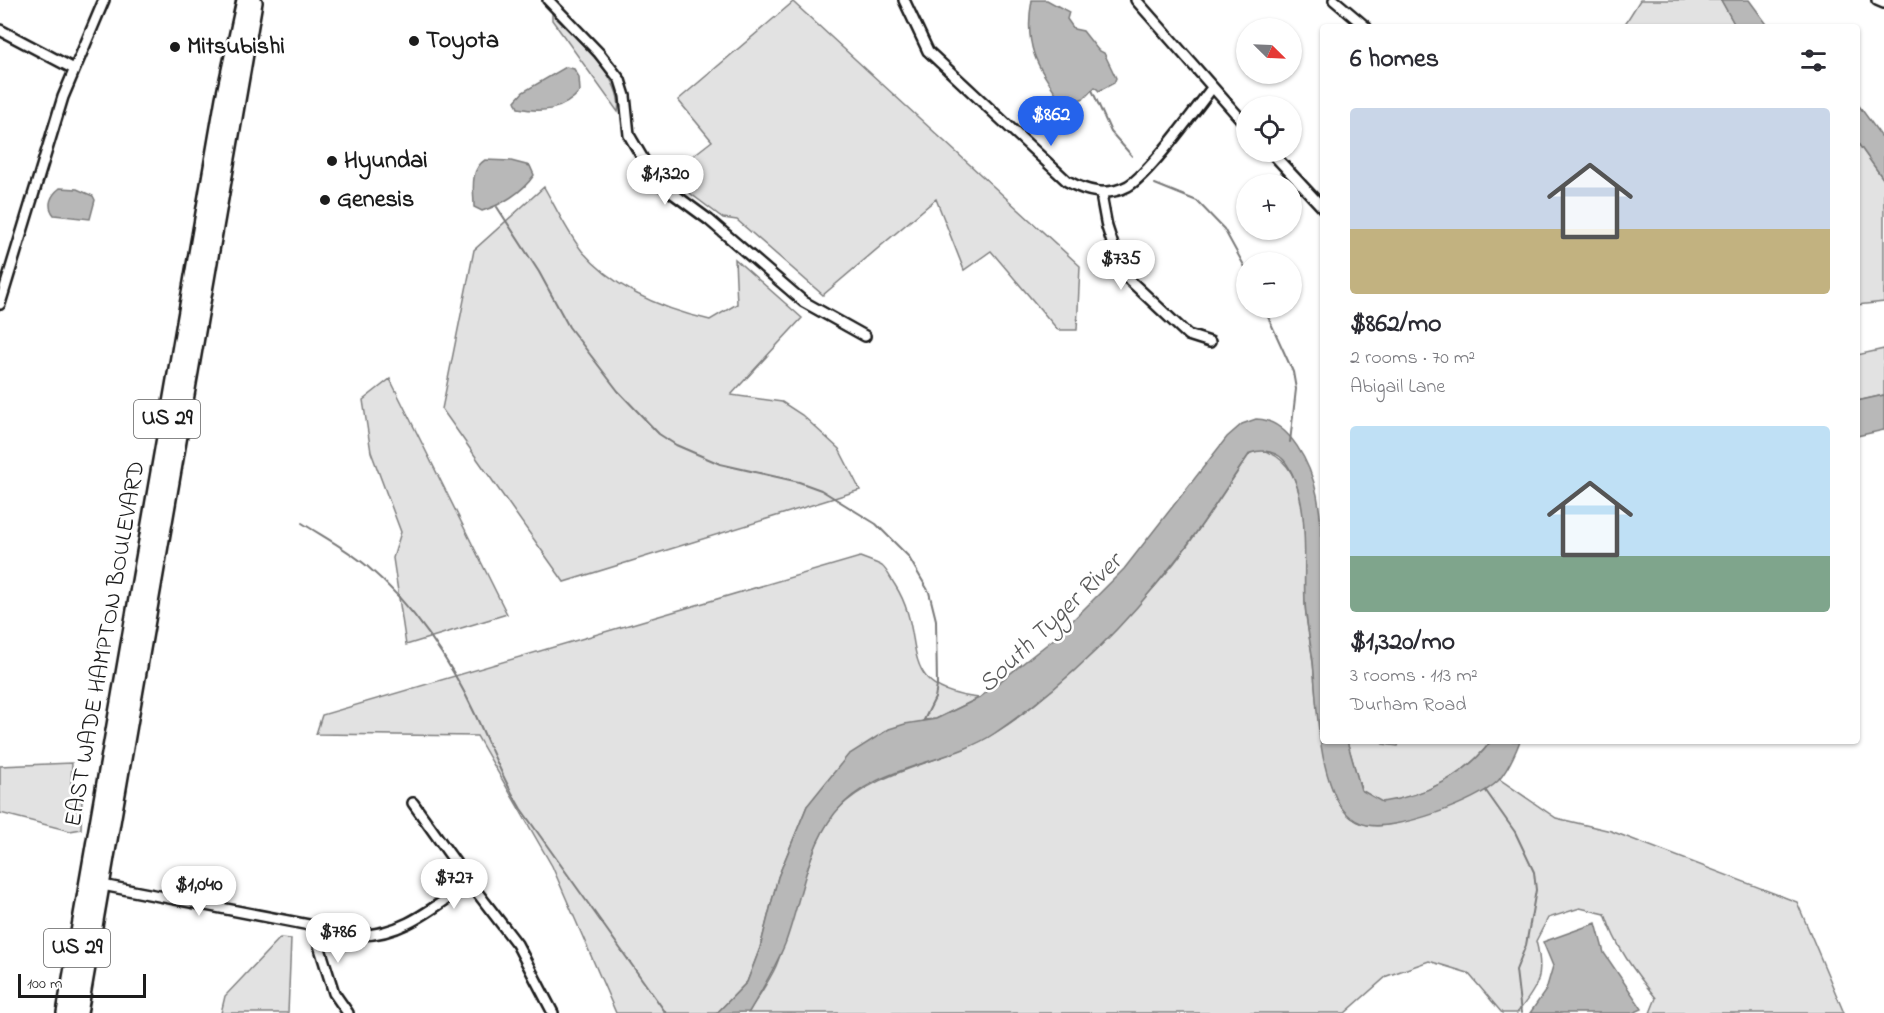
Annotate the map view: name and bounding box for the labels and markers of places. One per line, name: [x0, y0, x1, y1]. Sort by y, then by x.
place label: Toyota: [426, 24, 499, 60]
place label: Mitsubishi: [187, 30, 285, 65]
marker: Toyota: [407, 34, 421, 48]
marker: Mitsubishi: [168, 40, 182, 54]
pin: $862: [1015, 96, 1087, 147]
place label: Hyundai: [344, 144, 428, 180]
marker: Hyundai: [325, 154, 339, 168]
pin: $1,320: [616, 155, 714, 206]
place label: Genesis: [337, 183, 414, 218]
marker: Genesis: [318, 193, 332, 207]
pin: $735: [1085, 240, 1157, 291]
pin: $727: [418, 859, 490, 910]
pin: $1,040: [150, 866, 248, 917]
pin: $786: [302, 913, 374, 964]

